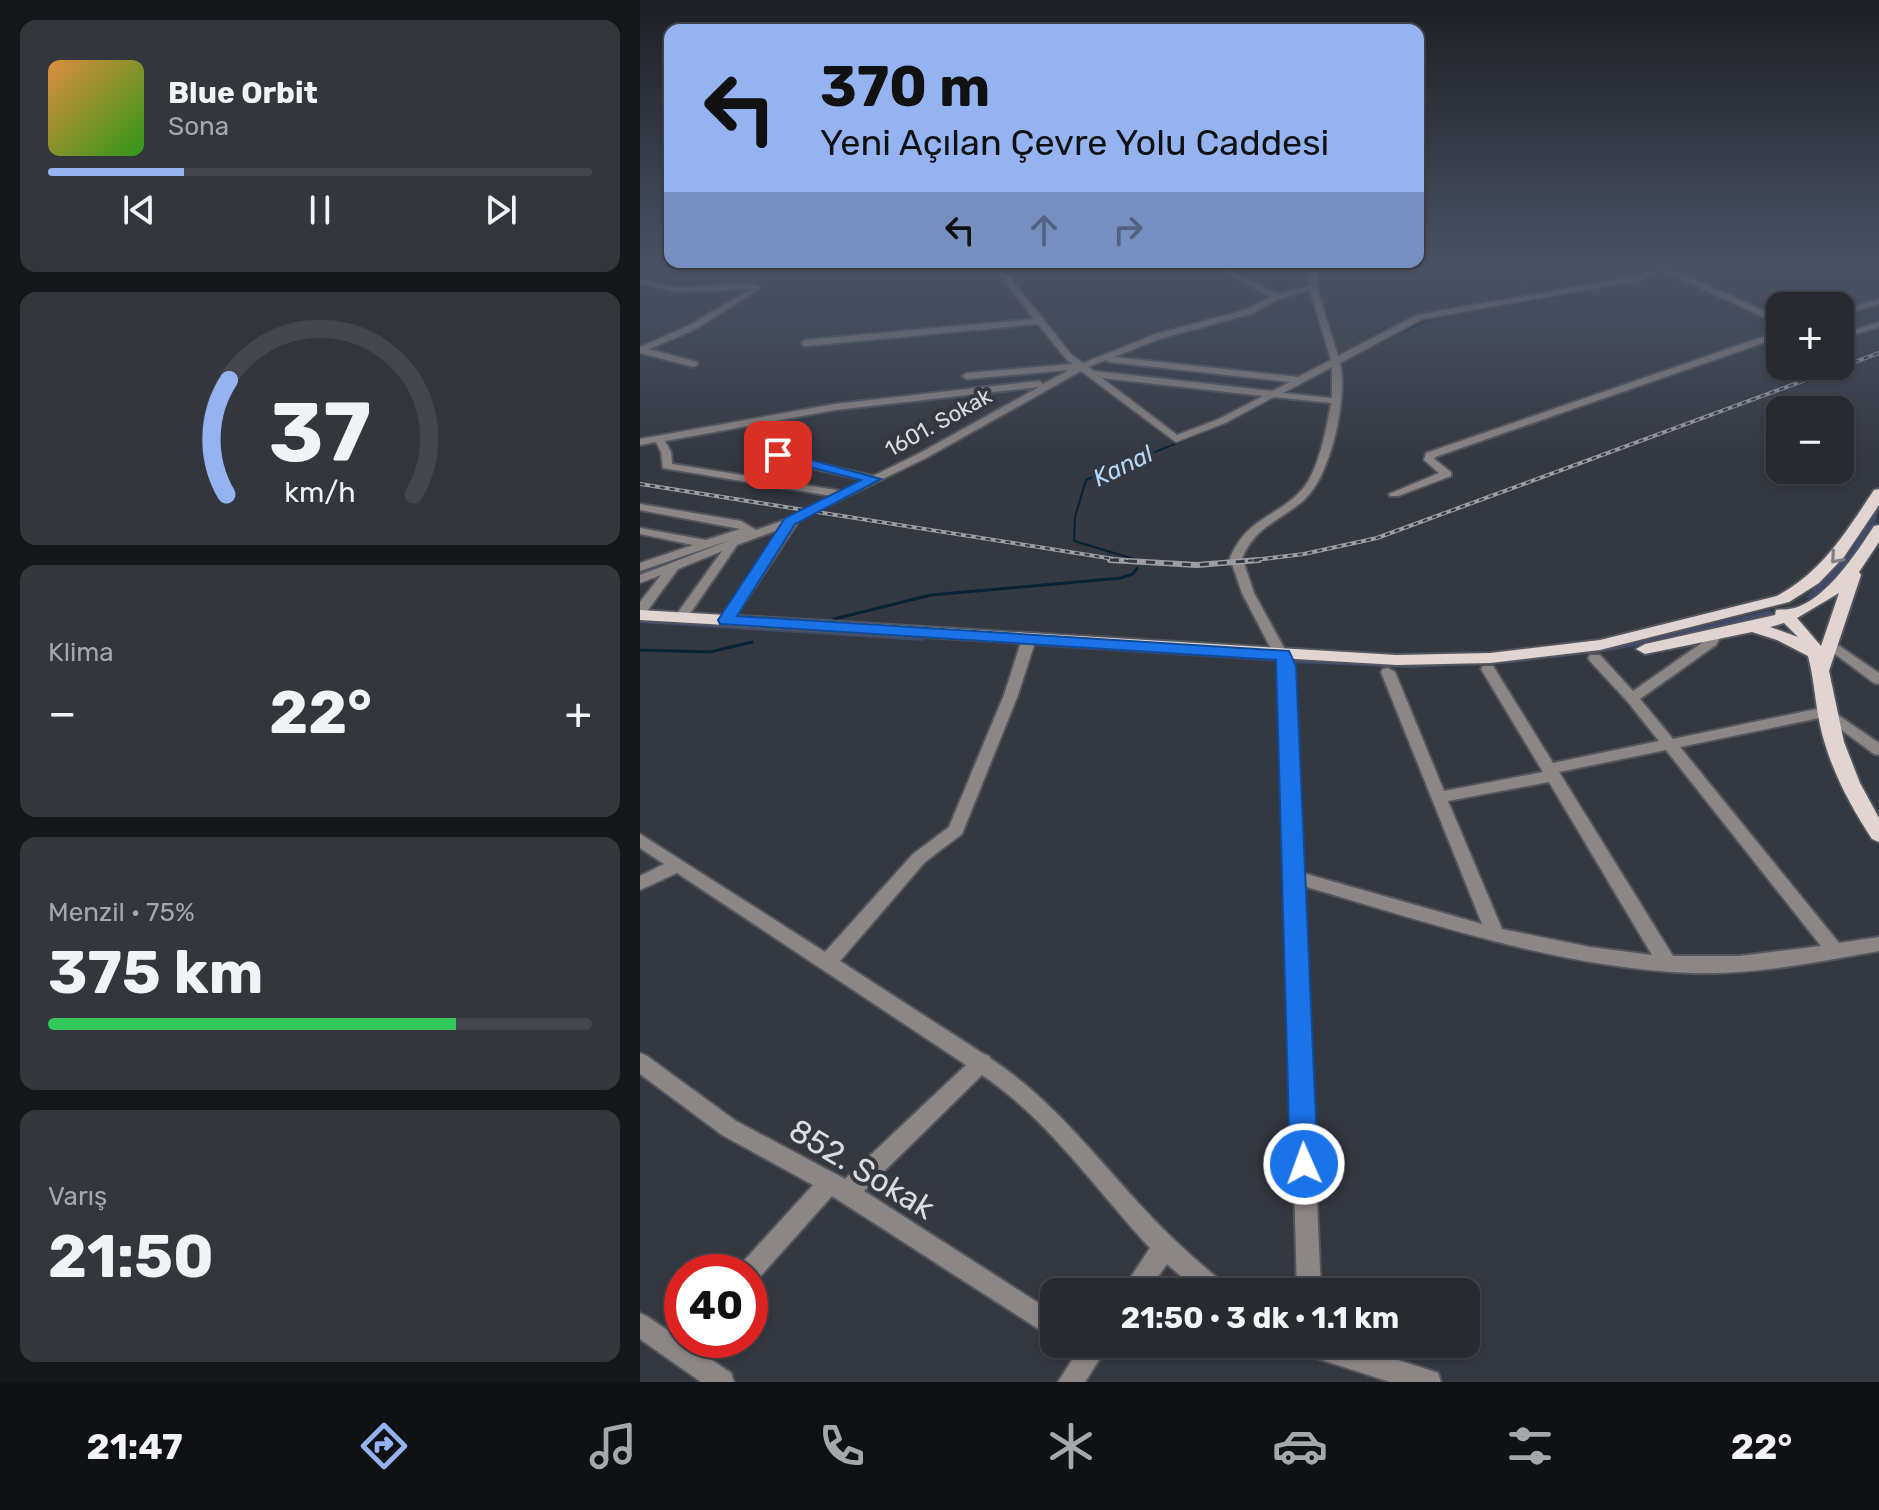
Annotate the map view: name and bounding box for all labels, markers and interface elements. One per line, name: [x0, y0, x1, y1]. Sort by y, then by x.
text: 370 m: [820, 54, 990, 120]
icon: left: [688, 56, 792, 160]
text: Blue Orbit: [168, 75, 318, 111]
text: Sona: [168, 111, 229, 142]
text: Yeni Açılan Çevre Yolu Caddesi: [820, 121, 1329, 164]
icon: previous: [117, 188, 161, 232]
icon: pause: [298, 188, 342, 232]
icon: next: [479, 188, 523, 232]
icon: left: [938, 208, 982, 252]
icon: ahead: [1022, 208, 1066, 252]
icon: right: [1106, 208, 1150, 252]
map controls: [1766, 292, 1854, 484]
button: +: [1766, 292, 1854, 380]
text: 37: [269, 382, 371, 481]
street label: 1601. Sokak: [880, 382, 997, 463]
button: −: [1766, 396, 1854, 484]
pin: [744, 421, 812, 489]
icon: arrive: [756, 433, 800, 477]
water label: Kanal: [1089, 439, 1158, 492]
text: km/h: [284, 475, 356, 509]
one-way arrow: [1831, 548, 1846, 563]
text: Klima: [48, 637, 114, 668]
text: 22°: [269, 677, 372, 748]
text: −: [48, 687, 77, 739]
text: +: [565, 687, 592, 739]
text: Menzil · 75%: [48, 897, 195, 928]
text: 375 km: [48, 937, 264, 1008]
street label: 852. Sokak: [782, 1111, 942, 1227]
position arrow: [1262, 1122, 1346, 1206]
text: Varış: [48, 1181, 107, 1212]
text: 21:50: [48, 1221, 214, 1292]
speed limit sign: 40: [664, 1254, 768, 1358]
text: 21:50 · 3 dk · 1.1 km: [1121, 1300, 1399, 1336]
icon: directions: [356, 1418, 412, 1474]
icon: music: [585, 1418, 641, 1474]
icon: phone: [814, 1418, 870, 1474]
icon: climate: [1043, 1418, 1099, 1474]
icon: car: [1272, 1418, 1328, 1474]
icon: filters: [1502, 1418, 1558, 1474]
text: 21:47: [87, 1425, 183, 1468]
text: 22°: [1731, 1425, 1792, 1468]

